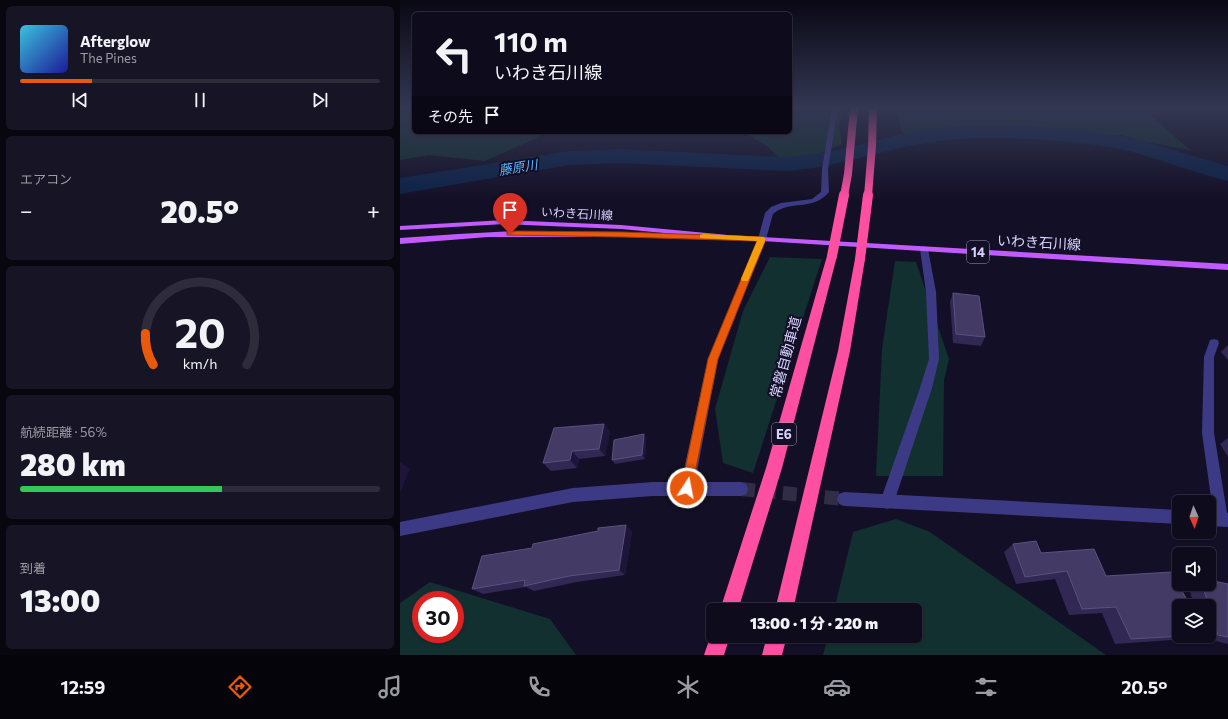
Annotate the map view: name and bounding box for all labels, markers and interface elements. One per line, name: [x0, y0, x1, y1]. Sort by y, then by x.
text: 110 m: [494, 24, 568, 58]
icon: left: [428, 28, 480, 80]
text: Afterglow: [80, 32, 150, 50]
text: The Pines: [80, 50, 137, 66]
text: いわき石川線: [494, 61, 602, 83]
icon: previous: [69, 89, 91, 111]
icon: pause: [189, 89, 211, 111]
icon: next: [309, 89, 331, 111]
icon: arrive: [481, 104, 503, 126]
text: その先: [428, 107, 473, 125]
water label: 藤原川: [497, 156, 540, 178]
text: エアコン: [20, 171, 72, 187]
text: 20.5°: [160, 192, 239, 229]
pin: [493, 193, 527, 234]
text: −: [20, 197, 33, 224]
text: +: [367, 197, 380, 224]
icon: arrive: [499, 199, 521, 221]
street label: いわき石川線: [541, 204, 613, 222]
street label: いわき石川線: [997, 231, 1081, 253]
road number: 14: [967, 241, 989, 263]
text: 20: [174, 306, 226, 357]
street label: 常磐自動車道: [766, 314, 804, 400]
text: km/h: [183, 354, 217, 372]
road number: E6: [772, 423, 796, 445]
text: 航続距離 · 56%: [20, 424, 107, 440]
text: 280 km: [20, 445, 126, 482]
position arrow: [666, 467, 708, 509]
north arrow: [1172, 495, 1216, 539]
map controls: [1172, 495, 1216, 643]
button: sound: [1172, 547, 1216, 591]
text: 到着: [20, 560, 46, 576]
text: 13:00: [20, 581, 100, 618]
speed limit sign: 30: [412, 591, 464, 643]
button: layers: [1172, 599, 1216, 643]
text: 13:00 · 1 分 · 220 m: [750, 614, 878, 632]
icon: directions: [226, 673, 254, 701]
icon: music: [376, 673, 404, 701]
icon: phone: [525, 673, 553, 701]
icon: climate: [674, 673, 702, 701]
icon: car: [823, 673, 851, 701]
icon: filters: [972, 673, 1000, 701]
text: 12:59: [61, 676, 105, 698]
text: 20.5°: [1121, 676, 1167, 698]

